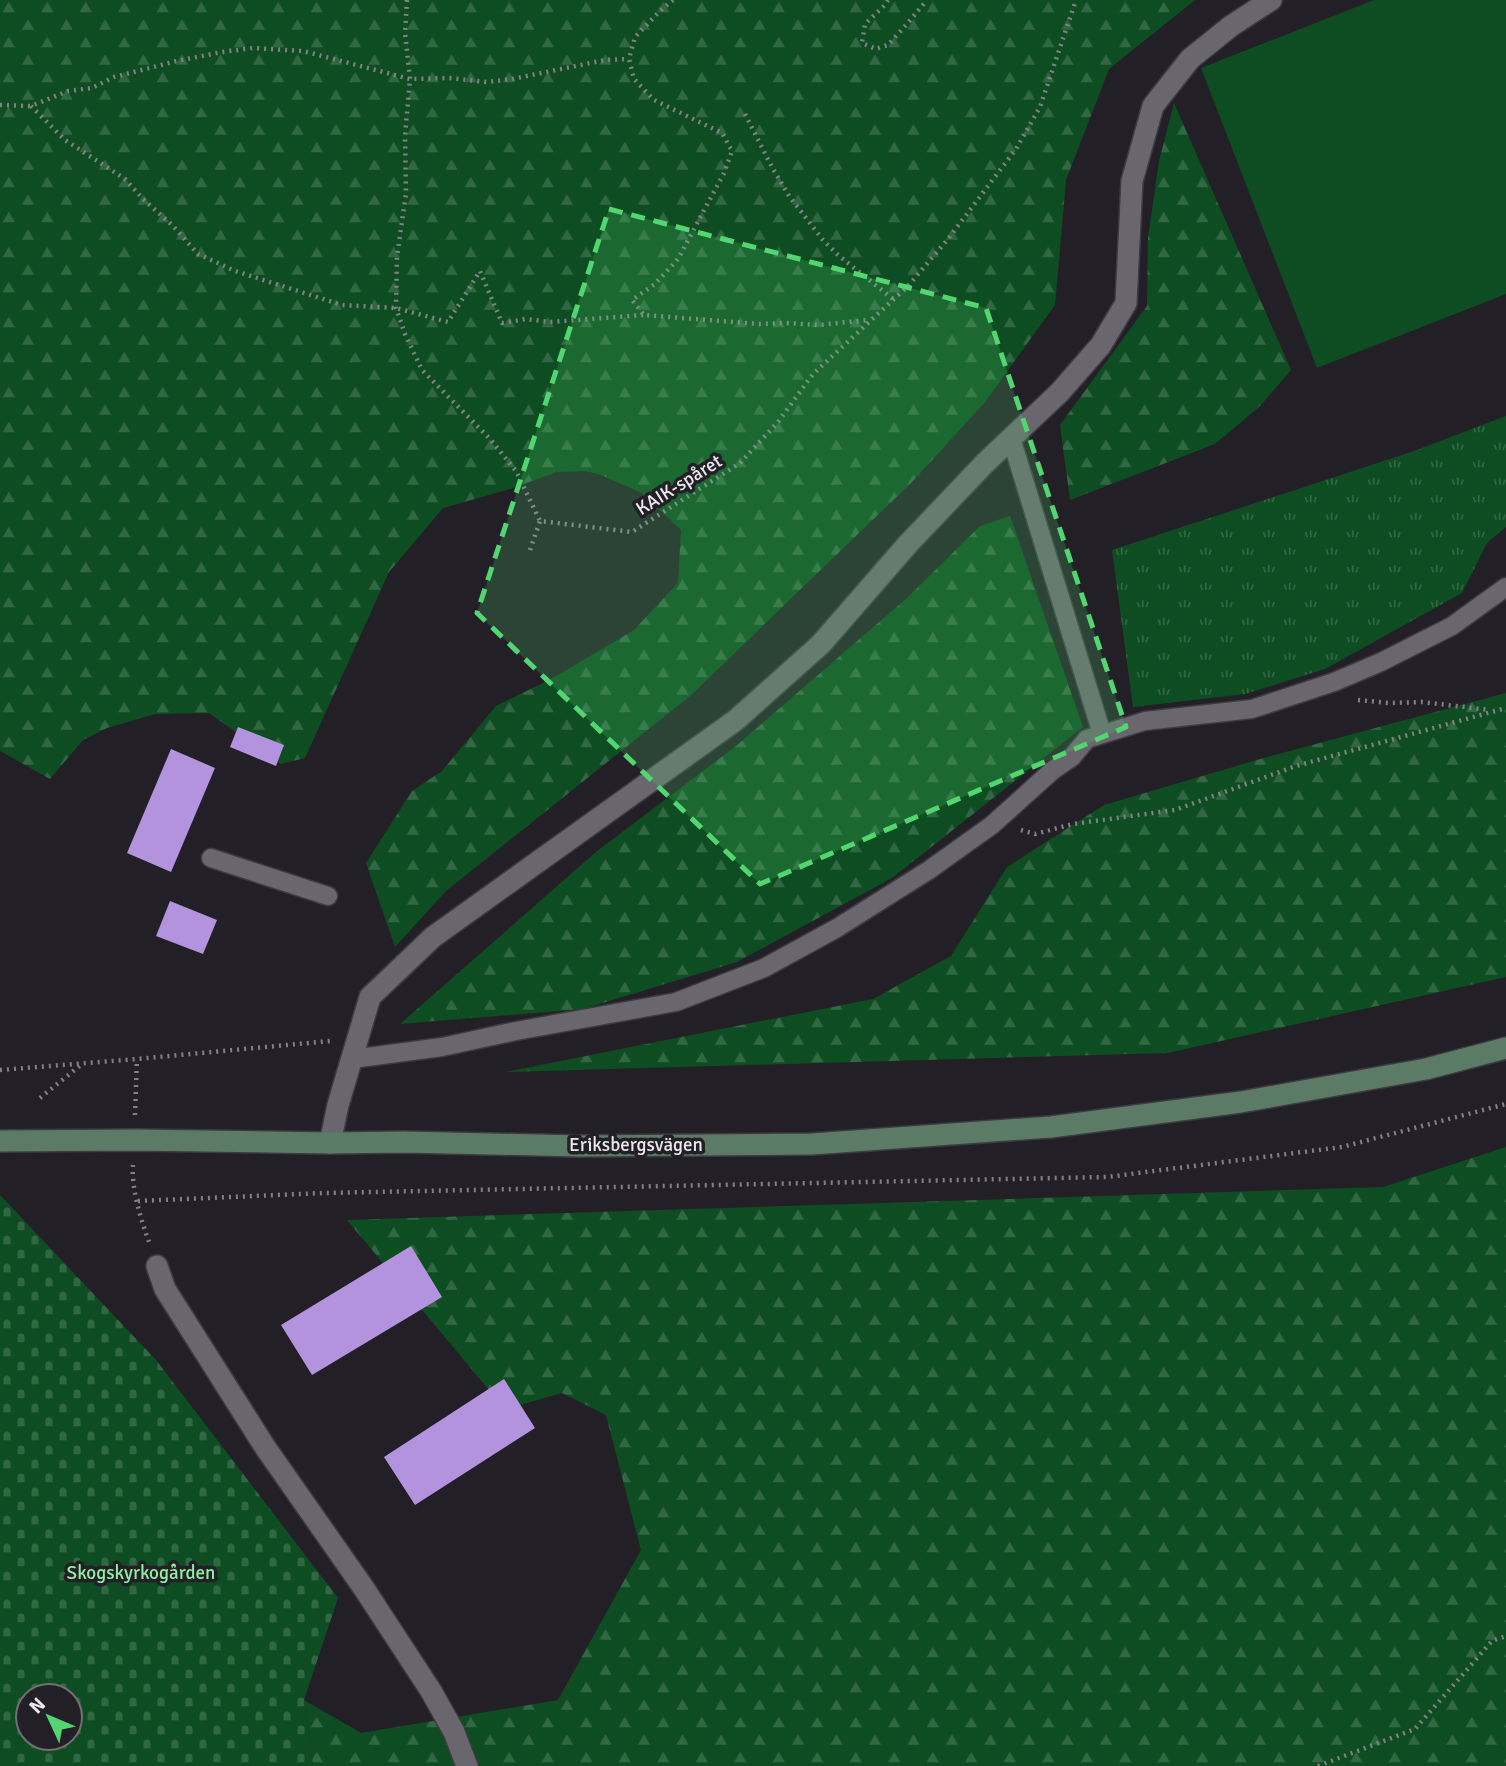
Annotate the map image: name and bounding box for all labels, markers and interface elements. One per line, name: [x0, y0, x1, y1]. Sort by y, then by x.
street label: KAIK-spåret: [631, 449, 727, 521]
street label: Eriksbergsvägen: [569, 1133, 703, 1157]
park label: Skogskyrkogården: [67, 1561, 215, 1585]
north arrow: [14, 1682, 84, 1752]
text: N: [24, 1693, 51, 1719]

